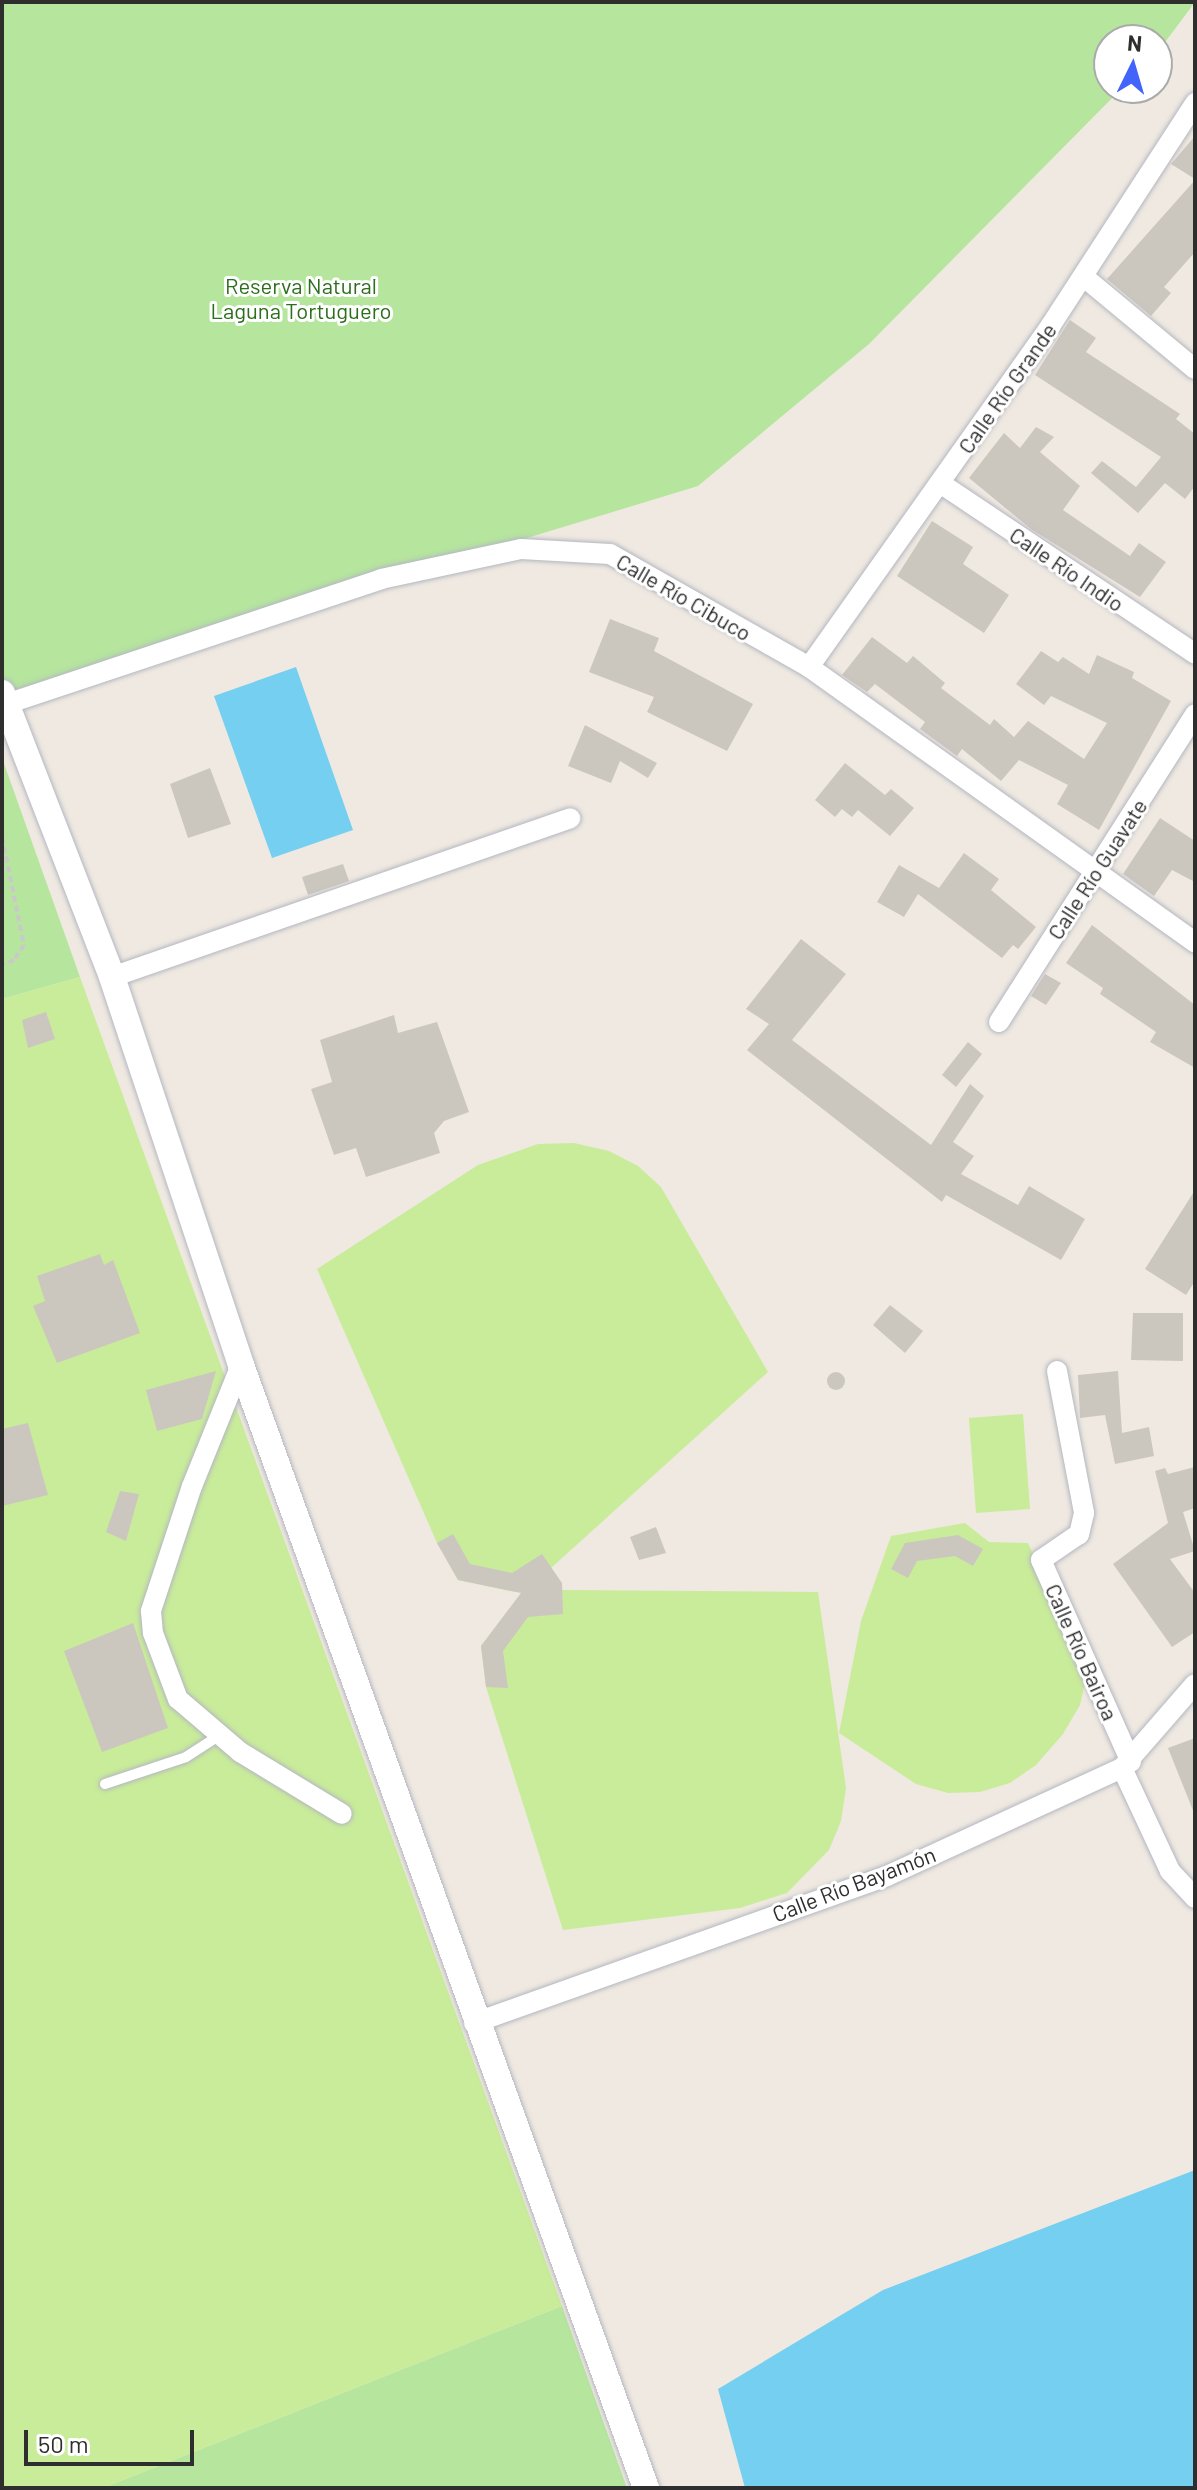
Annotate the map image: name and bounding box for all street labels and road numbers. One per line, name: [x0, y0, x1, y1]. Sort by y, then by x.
street label: Calle Río Grande: [952, 318, 1062, 458]
street label: Calle Río Indio: [1005, 521, 1129, 617]
street label: Calle Río Cibuco: [612, 548, 756, 646]
street label: Calle Río Guavate: [1042, 794, 1152, 944]
street label: Calle Río Bairoa: [1040, 1580, 1124, 1724]
street label: Calle Río Bayamón: [769, 1841, 939, 1927]

